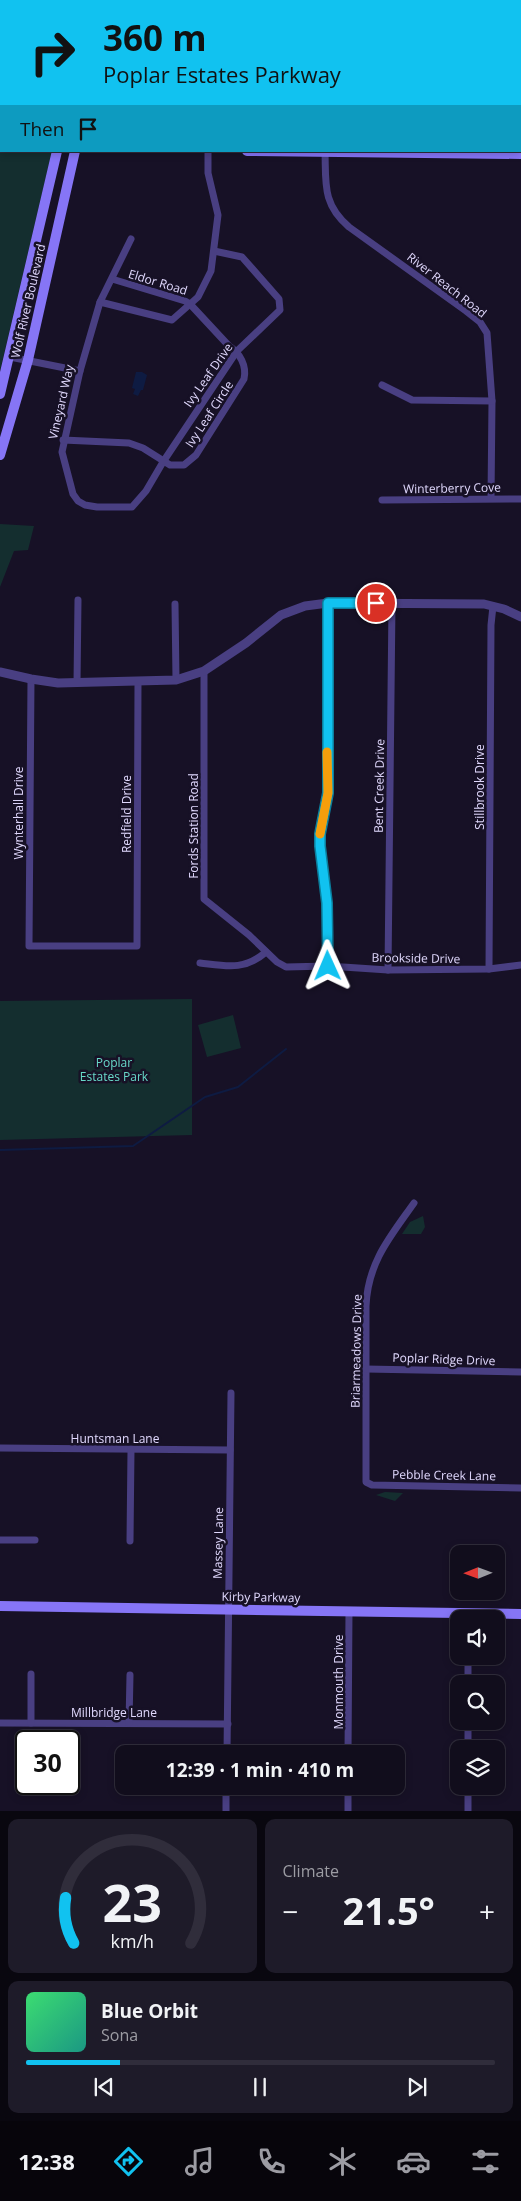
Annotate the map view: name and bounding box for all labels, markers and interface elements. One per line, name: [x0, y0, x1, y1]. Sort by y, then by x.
text: 360 m: [103, 14, 207, 61]
icon: right: [20, 20, 85, 85]
text: Poplar Estates Parkway: [103, 59, 341, 89]
icon: arrive: [74, 115, 102, 143]
text: Then: [20, 116, 64, 142]
street label: Wolf River Boulevard: [7, 242, 49, 360]
street label: River Reach Road: [404, 248, 490, 322]
street label: Eldor Road: [126, 265, 190, 299]
street label: Ivy Leaf Drive: [180, 339, 237, 410]
street label: Vineyard Way: [44, 362, 78, 441]
street label: Ivy Leaf Circle: [181, 377, 237, 451]
street label: Winterberry Cove: [403, 479, 501, 497]
pin: [355, 582, 397, 624]
icon: arrive: [362, 589, 390, 617]
street label: Bent Creek Drive: [370, 739, 388, 833]
street label: Stillbrook Drive: [471, 744, 488, 830]
street label: Wynterhall Drive: [10, 766, 27, 859]
street label: Fords Station Road: [185, 773, 202, 879]
street label: Redfield Drive: [118, 775, 135, 853]
position arrow: [301, 939, 353, 991]
street label: Brookside Drive: [371, 949, 461, 967]
park label: Poplar Estates Park: [80, 1054, 149, 1085]
street label: Briarmeadows Drive: [347, 1294, 365, 1408]
street label: Poplar Ridge Drive: [392, 1349, 496, 1369]
street label: Huntsman Lane: [71, 1430, 160, 1447]
street label: Pebble Creek Lane: [392, 1466, 496, 1484]
street label: Massey Lane: [209, 1507, 227, 1579]
north arrow: [450, 1545, 505, 1600]
map controls: [450, 1545, 505, 1795]
street label: Kirby Parkway: [221, 1588, 302, 1606]
button: sound: [450, 1610, 505, 1665]
street label: Monmouth Drive: [330, 1634, 347, 1730]
button: search: [450, 1675, 505, 1730]
street label: Millbridge Lane: [71, 1704, 157, 1721]
speed limit sign: 30: [15, 1730, 80, 1795]
button: layers: [450, 1740, 505, 1795]
text: 12:39 · 1 min · 410 m: [166, 1757, 354, 1783]
text: Climate: [283, 1860, 339, 1882]
text: 23: [103, 1866, 162, 1937]
text: 21.5°: [343, 1884, 435, 1936]
text: −: [283, 1892, 299, 1930]
text: +: [479, 1892, 495, 1930]
text: km/h: [111, 1929, 154, 1953]
text: Blue Orbit: [101, 1998, 198, 2024]
text: Sona: [101, 2024, 138, 2046]
icon: previous: [90, 2073, 118, 2101]
icon: pause: [246, 2073, 274, 2101]
icon: next: [403, 2073, 431, 2101]
icon: directions: [111, 2144, 146, 2179]
icon: music: [182, 2144, 217, 2179]
icon: phone: [254, 2144, 289, 2179]
icon: climate: [325, 2144, 360, 2179]
icon: car: [396, 2144, 431, 2179]
icon: filters: [468, 2144, 503, 2179]
text: 12:38: [18, 2146, 75, 2176]

